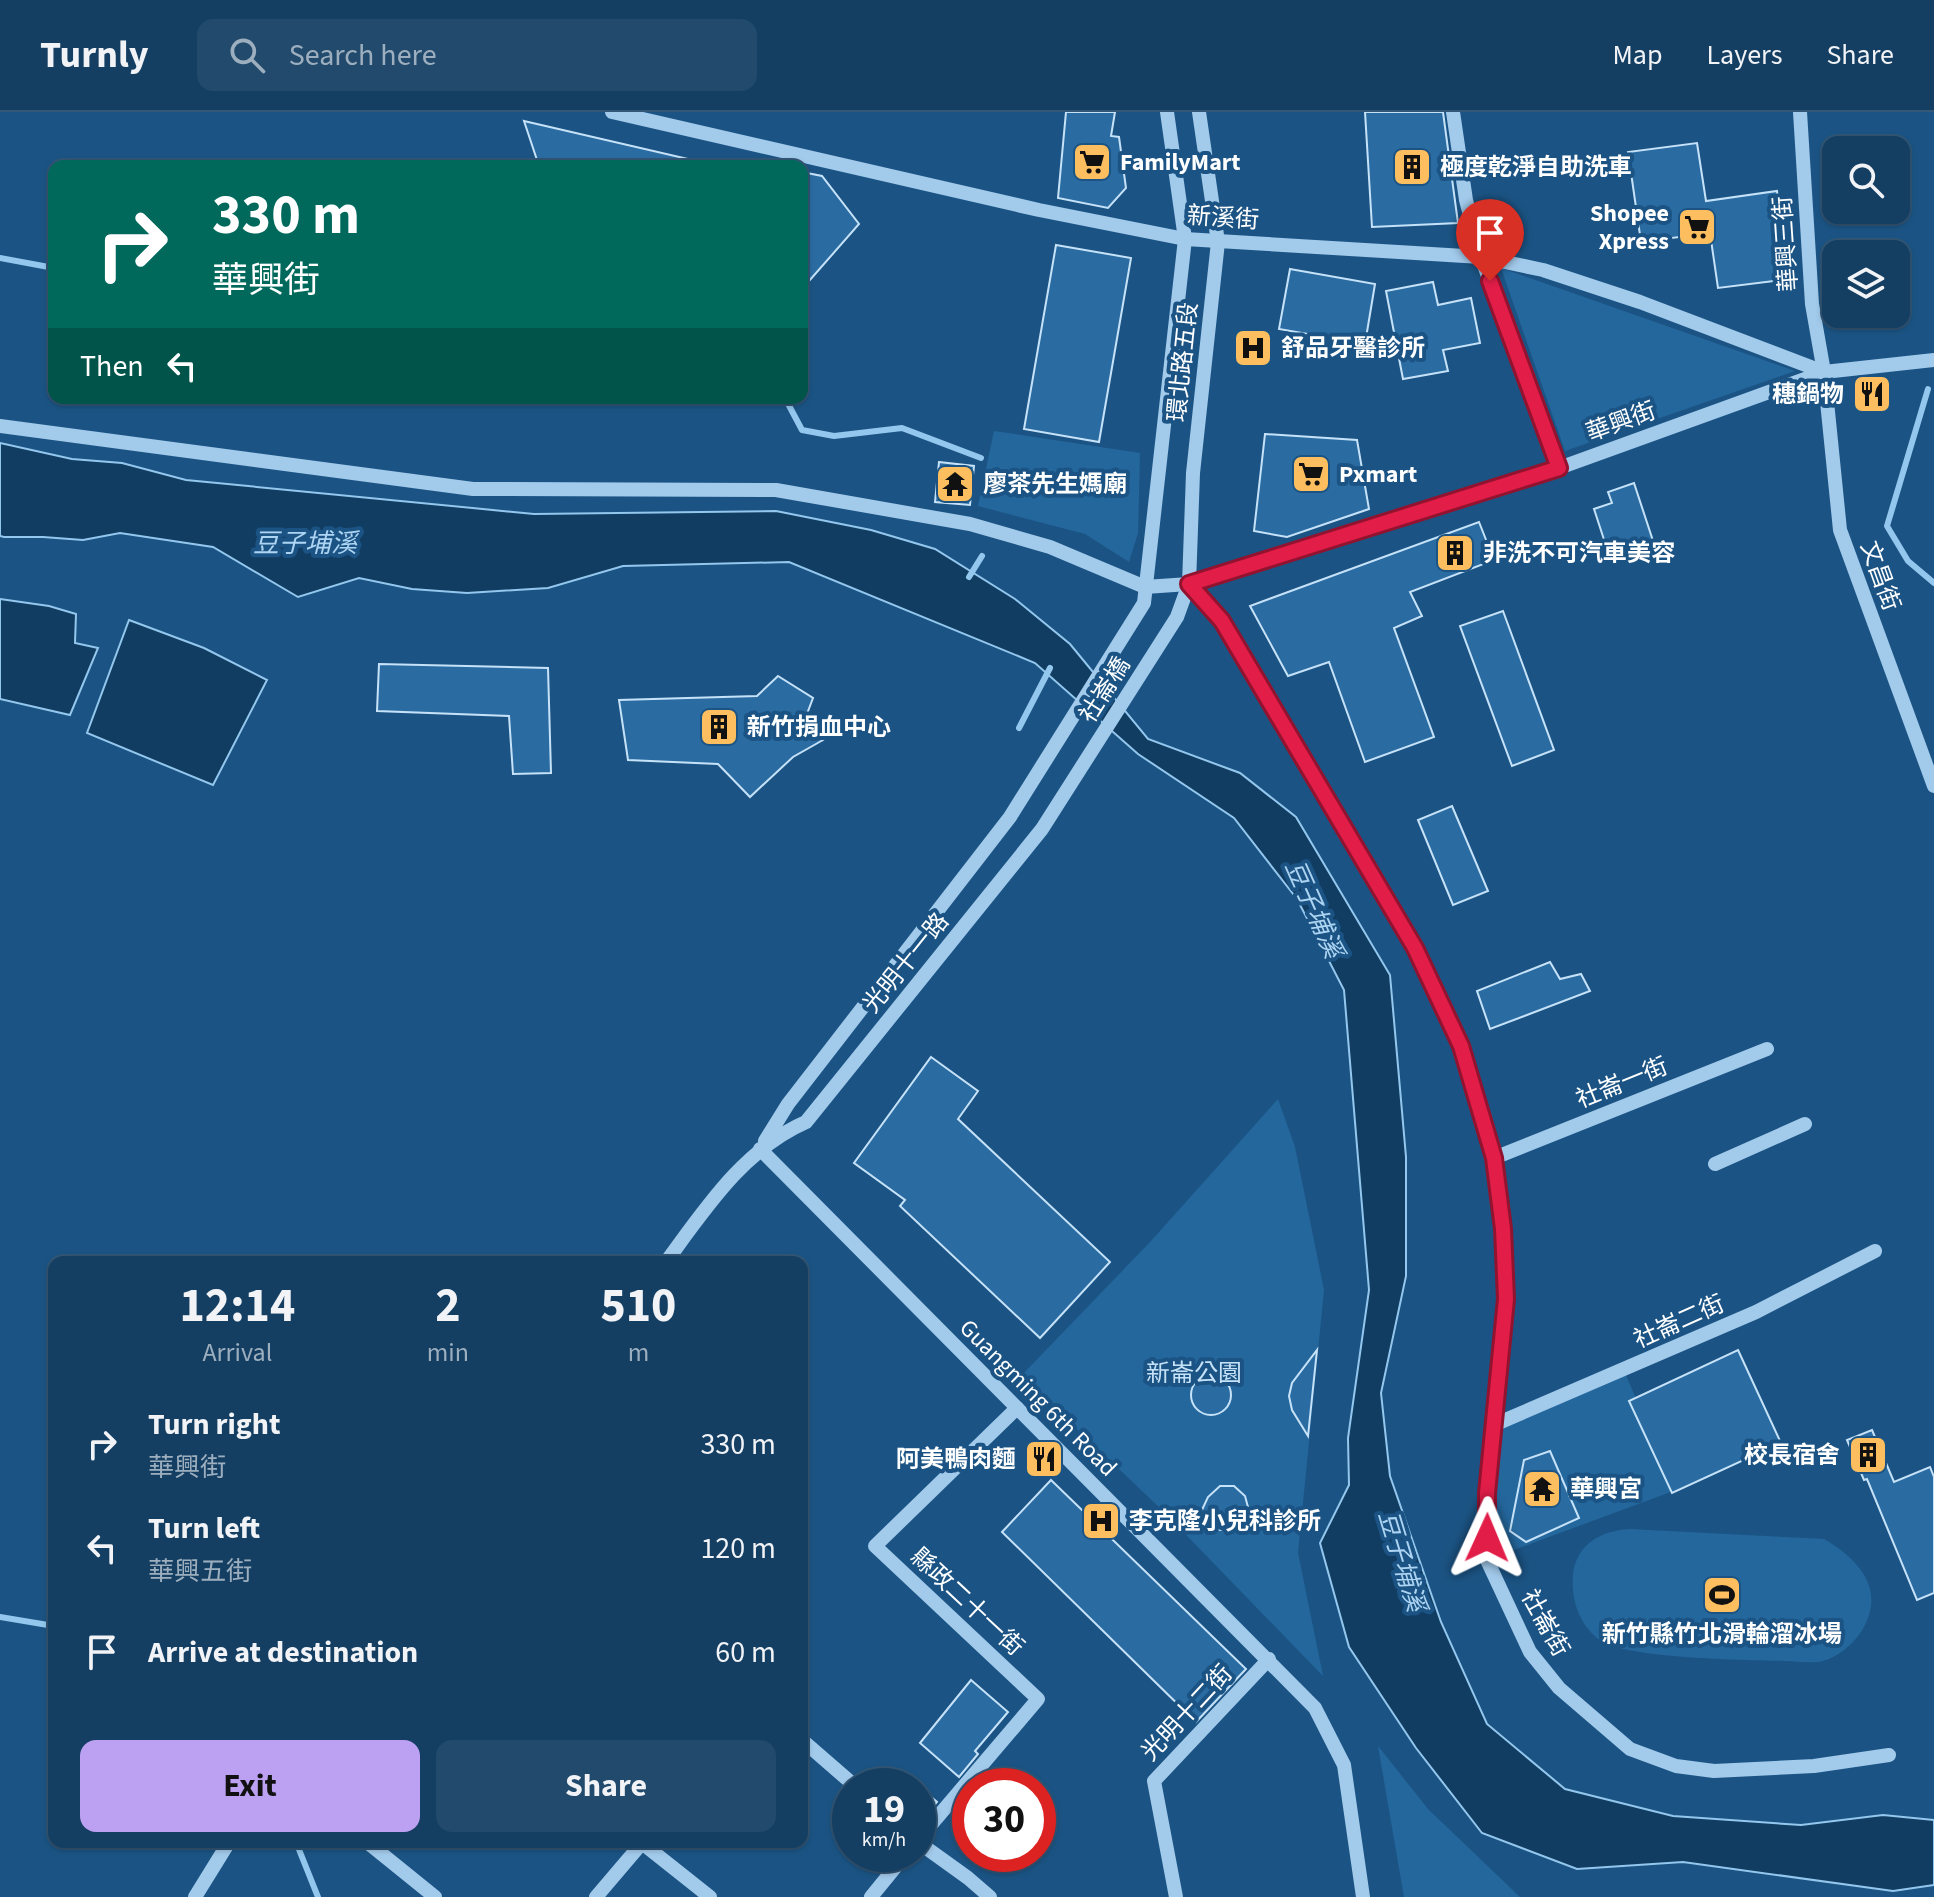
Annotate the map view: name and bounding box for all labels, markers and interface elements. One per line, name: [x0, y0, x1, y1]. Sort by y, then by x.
search box: [197, 19, 757, 91]
text: Turnly: [40, 28, 149, 82]
icon: search: [225, 33, 269, 77]
text: Search here: [289, 34, 437, 77]
text: Map: [1612, 35, 1662, 75]
text: Layers: [1706, 35, 1782, 75]
text: Share: [1826, 35, 1894, 75]
map controls: [1822, 136, 1910, 328]
button: search: [1822, 136, 1910, 224]
supermarket icon: FamilyMart: [1071, 141, 1113, 183]
place label: FamilyMart: [1120, 145, 1241, 180]
building icon: 極度乾淨自助洗車: [1391, 146, 1433, 188]
place label: 極度乾淨自助洗車: [1440, 150, 1632, 185]
text: 330 m: [212, 176, 360, 255]
icon: right: [80, 192, 184, 296]
street label: 華興三街: [1765, 195, 1807, 293]
place label: Shopee Xpress: [1590, 196, 1669, 259]
street label: 新溪街: [1186, 198, 1260, 238]
pin: [1456, 199, 1524, 281]
supermarket icon: Shopee Xpress: [1676, 206, 1718, 248]
icon: arrive: [1468, 211, 1512, 255]
button: layers: [1822, 240, 1910, 328]
text: 華興街: [212, 255, 320, 306]
street label: 環北路五段: [1159, 300, 1207, 424]
hospital icon: 舒品牙醫診所: [1232, 327, 1274, 369]
place label: 舒品牙醫診所: [1281, 331, 1425, 366]
icon: left: [160, 344, 204, 388]
text: Then: [80, 345, 144, 388]
restaurant icon: 穗鍋物: [1851, 373, 1893, 415]
place label: 穗鍋物: [1772, 377, 1844, 412]
street label: 華興街: [1581, 393, 1661, 451]
supermarket icon: Pxmart: [1290, 453, 1332, 495]
place label: Pxmart: [1339, 457, 1417, 492]
temple icon: 廖茶先生媽廟: [934, 463, 976, 505]
place label: 廖茶先生媽廟: [983, 467, 1127, 502]
water label: 豆子埔溪: [253, 525, 361, 562]
building icon: 非洗不可汽車美容: [1434, 532, 1476, 574]
place label: 非洗不可汽車美容: [1483, 536, 1675, 571]
street label: 文昌街: [1851, 536, 1909, 616]
street label: 社崙橋: [1071, 650, 1139, 730]
building icon: 新竹捐血中心: [698, 706, 740, 748]
place label: 新竹捐血中心: [747, 710, 891, 745]
water label: 豆子埔溪: [1276, 854, 1354, 968]
street label: 光明十一路: [855, 905, 957, 1021]
street label: 社崙一街: [1571, 1049, 1673, 1117]
text: 12:14: [179, 1272, 295, 1340]
text: 2: [435, 1272, 461, 1340]
text: 510: [600, 1272, 676, 1340]
street label: 社崙二街: [1628, 1286, 1730, 1358]
street label: Guangming 6th Road: [951, 1311, 1125, 1485]
text: Arrival: [202, 1334, 272, 1371]
text: min: [427, 1334, 469, 1371]
text: m: [628, 1334, 649, 1371]
park label: 新崙公園: [1146, 1356, 1242, 1391]
text: Turn right: [148, 1403, 280, 1446]
icon: right: [80, 1422, 124, 1466]
text: 330 m: [700, 1423, 776, 1466]
building icon: 校長宿舍: [1847, 1434, 1889, 1476]
restaurant icon: 阿美鴨肉麵: [1023, 1438, 1065, 1480]
place label: 校長宿舍: [1744, 1438, 1840, 1473]
place label: 阿美鴨肉麵: [896, 1442, 1016, 1477]
text: 華興街: [148, 1449, 226, 1486]
temple icon: 華興宮: [1521, 1468, 1563, 1510]
place label: 華興宮: [1570, 1472, 1642, 1507]
position arrow: [1445, 1496, 1529, 1580]
hospital icon: 李克隆小兒科診所: [1080, 1500, 1122, 1542]
place label: 李克隆小兒科診所: [1129, 1504, 1321, 1539]
water label: 豆子埔溪: [1369, 1506, 1436, 1620]
text: Turn left: [148, 1507, 260, 1550]
icon: left: [80, 1526, 124, 1570]
text: 120 m: [700, 1527, 776, 1570]
street label: 縣政二十一街: [902, 1540, 1032, 1664]
text: 華興五街: [148, 1553, 252, 1590]
sports icon: 新竹縣竹北滑輪溜冰場: [1701, 1574, 1743, 1616]
street label: 社崙街: [1512, 1583, 1578, 1663]
place label: 新竹縣竹北滑輪溜冰場: [1602, 1617, 1842, 1652]
icon: arrive: [80, 1630, 124, 1674]
text: Arrive at destination: [148, 1631, 418, 1674]
text: 60 m: [715, 1631, 776, 1674]
street label: 光明十二街: [1133, 1657, 1241, 1769]
button: Exit: [80, 1740, 420, 1832]
button: Share: [436, 1740, 776, 1832]
speed limit sign: 30: [952, 1768, 1056, 1872]
text: 19: [863, 1781, 905, 1838]
text: km/h: [862, 1826, 906, 1854]

